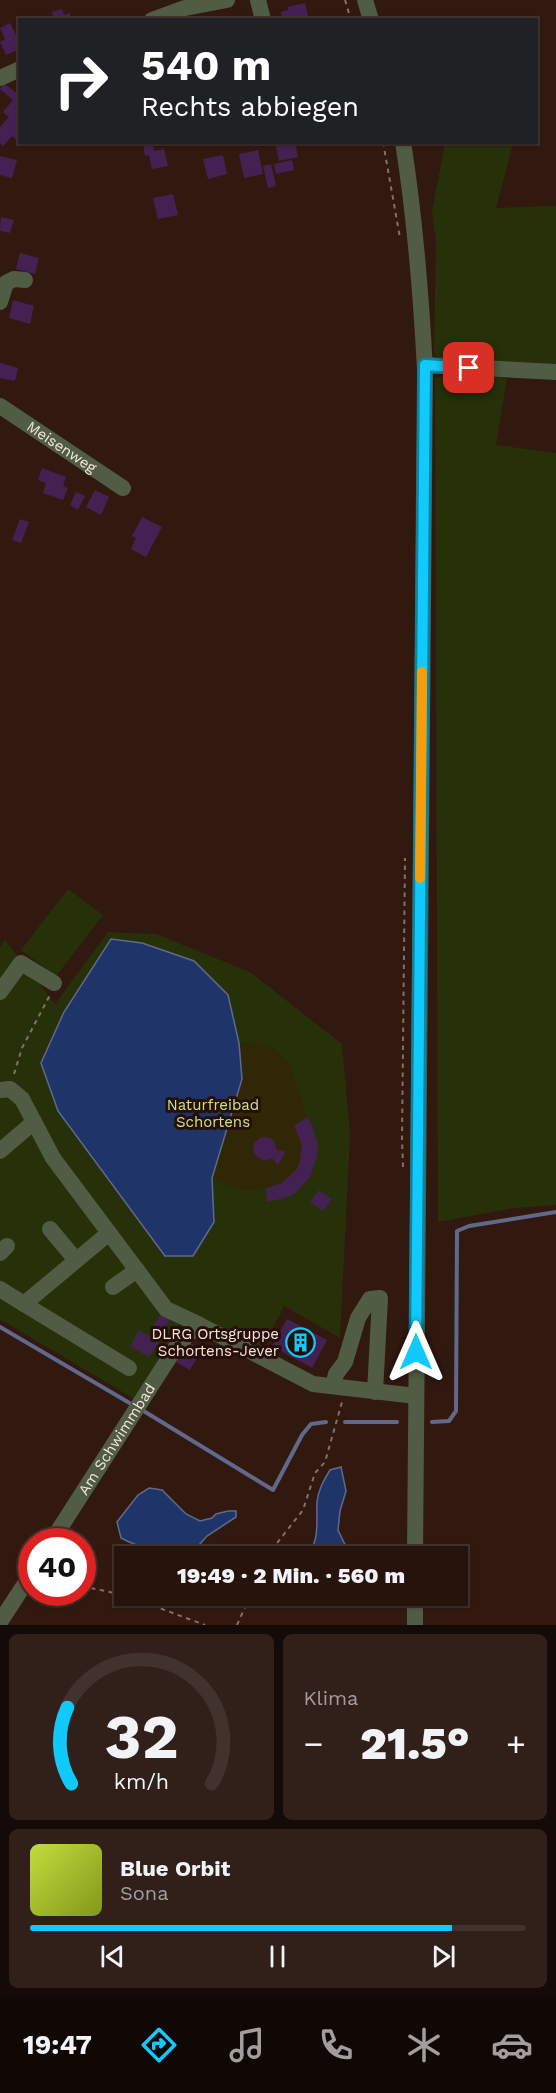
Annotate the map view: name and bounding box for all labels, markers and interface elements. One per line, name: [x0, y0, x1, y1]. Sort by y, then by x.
text: 540 m: [141, 41, 271, 90]
icon: right: [42, 42, 120, 120]
text: Rechts abbiegen: [141, 91, 359, 123]
pin: [443, 342, 494, 393]
icon: arrive: [452, 351, 485, 384]
street label: Meisenweg: [23, 417, 100, 477]
park label: Naturfreibad Schortens: [167, 1096, 259, 1131]
position arrow: [384, 1320, 448, 1384]
place label: DLRG Ortsgruppe Schortens-Jever: [152, 1325, 279, 1360]
building icon: DLRG Ortsgruppe Schortens-Jever: [284, 1327, 316, 1359]
street label: Am Schwimmbad: [74, 1380, 159, 1498]
speed limit sign: 40: [18, 1528, 96, 1606]
text: 19:49 · 2 Min. · 560 m: [177, 1563, 405, 1588]
text: Klima: [304, 1686, 358, 1710]
text: 32: [104, 1700, 178, 1773]
text: 21.5°: [360, 1717, 470, 1770]
text: −: [304, 1724, 323, 1763]
text: +: [506, 1724, 526, 1763]
text: km/h: [114, 1769, 169, 1794]
text: Blue Orbit: [120, 1856, 230, 1881]
text: Sona: [120, 1881, 169, 1905]
icon: previous: [96, 1940, 129, 1973]
icon: pause: [261, 1940, 294, 1973]
icon: next: [427, 1940, 460, 1973]
icon: directions: [138, 2024, 180, 2066]
icon: music: [226, 2024, 268, 2066]
icon: phone: [315, 2024, 357, 2066]
icon: climate: [403, 2024, 445, 2066]
icon: car: [491, 2024, 533, 2066]
text: 19:47: [23, 2029, 92, 2061]

